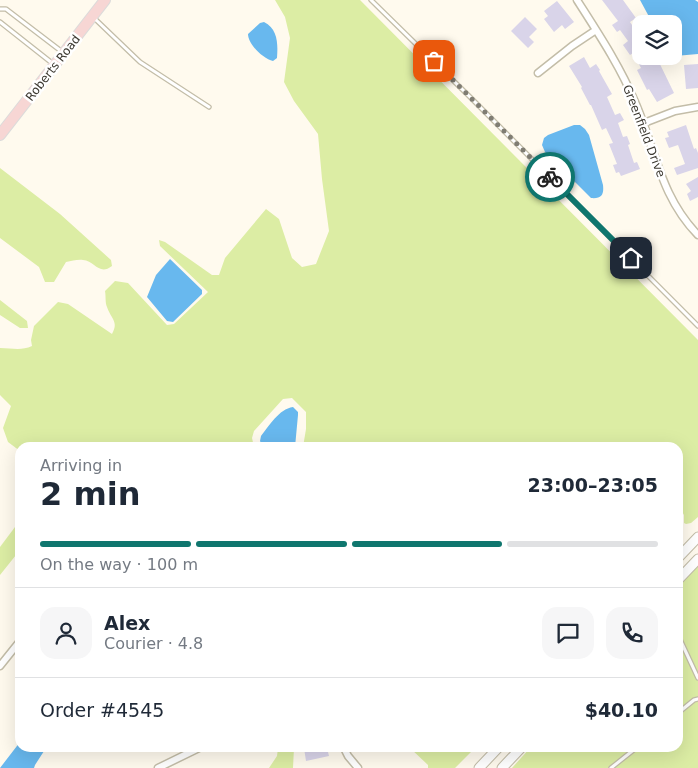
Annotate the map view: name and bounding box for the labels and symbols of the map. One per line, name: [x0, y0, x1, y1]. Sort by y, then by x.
street label: Roberts Road: [23, 32, 83, 104]
pin: [413, 40, 455, 82]
street label: Greenfield Drive: [620, 83, 668, 179]
courier: [525, 152, 575, 202]
pin: [610, 237, 652, 279]

